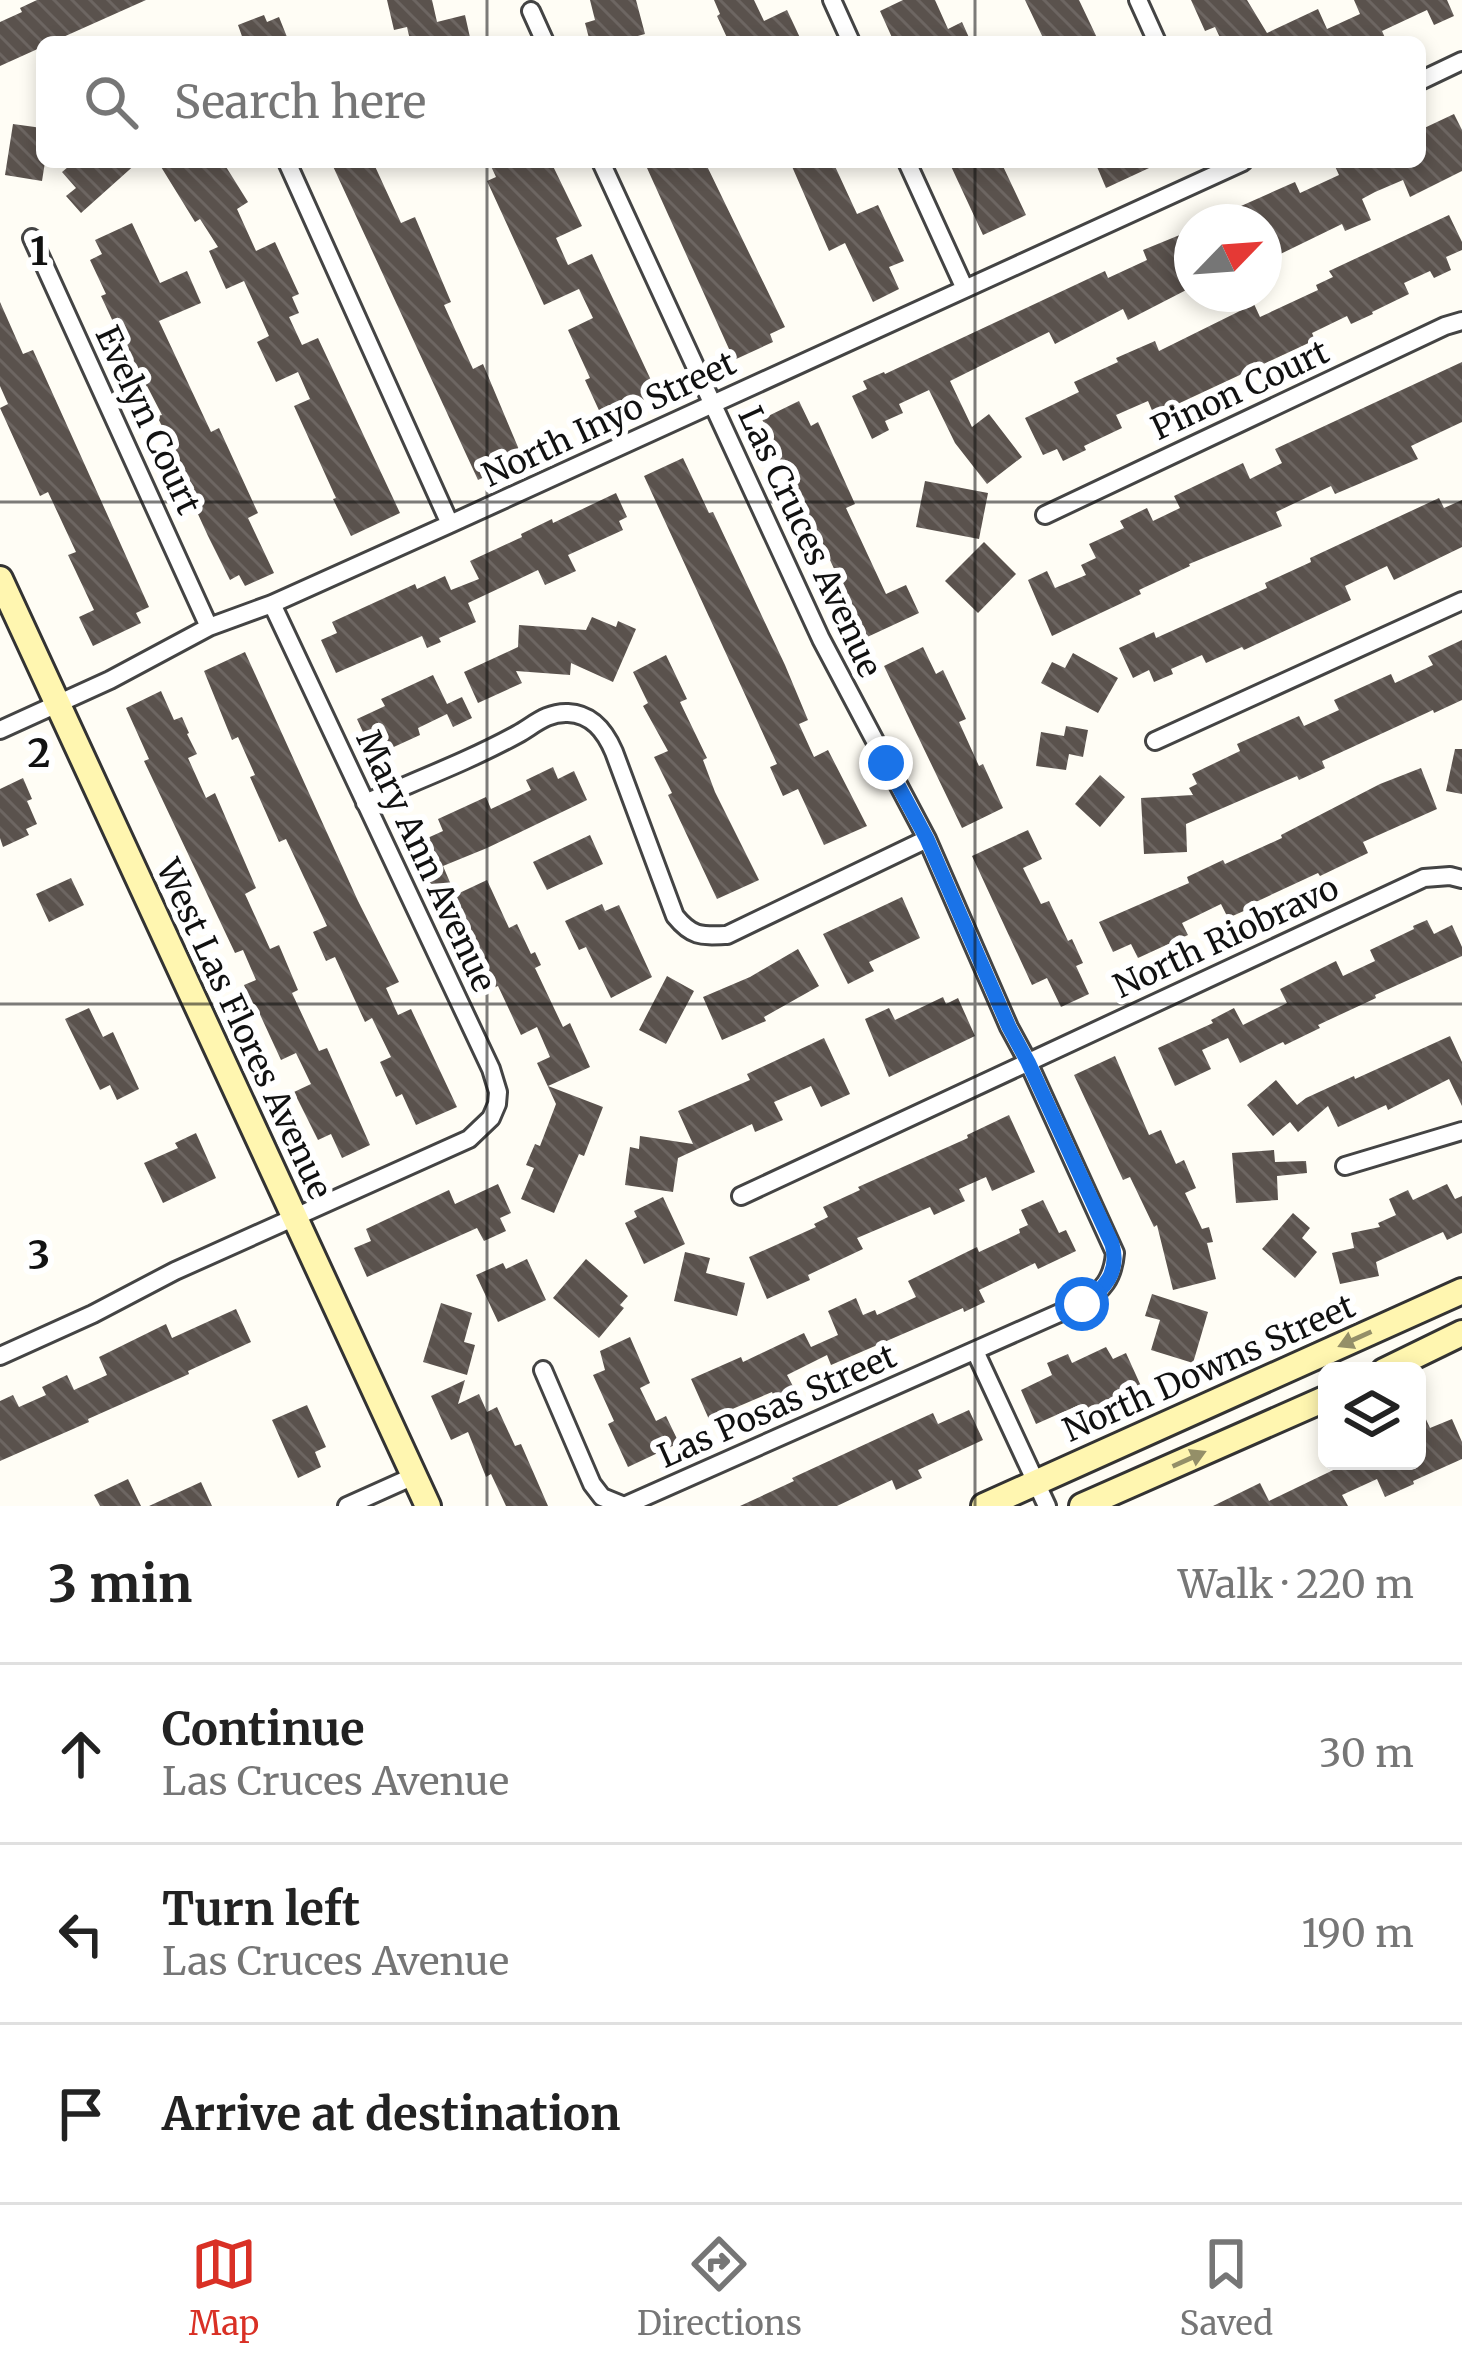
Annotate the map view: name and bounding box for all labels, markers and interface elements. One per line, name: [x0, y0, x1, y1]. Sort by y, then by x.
search box: [36, 36, 1426, 168]
icon: search: [78, 69, 144, 135]
text: Search here: [174, 74, 426, 130]
north arrow: [1174, 204, 1282, 312]
text: 1: [30, 227, 48, 276]
street label: Evelyn Court: [87, 319, 210, 521]
street label: Pinon Court: [1145, 331, 1335, 449]
street label: North Inyo Street: [476, 342, 742, 496]
street label: Las Cruces Avenue: [729, 400, 891, 684]
street label: Mary Ann Avenue: [348, 724, 504, 998]
text: 2: [28, 729, 50, 778]
route end: [859, 736, 913, 790]
street label: West Las Flores Avenue: [147, 852, 341, 1205]
street label: North Riobravo: [1107, 867, 1345, 1007]
text: 3: [28, 1231, 50, 1280]
route start: [1055, 1277, 1109, 1331]
street label: North Downs Street: [1057, 1285, 1361, 1451]
one-way arrow: [1337, 1329, 1372, 1349]
street label: Las Posas Street: [652, 1335, 902, 1477]
map controls: [1318, 1362, 1426, 1470]
button: layers: [1318, 1362, 1426, 1470]
one-way arrow: [1172, 1448, 1207, 1468]
text: 3 min: [48, 1552, 192, 1616]
text: Walk · 220 m: [1178, 1560, 1414, 1609]
text: Continue: [162, 1701, 364, 1757]
icon: ahead: [48, 1721, 114, 1787]
text: 30 m: [1319, 1729, 1414, 1778]
text: Las Cruces Avenue: [162, 1757, 509, 1806]
text: Turn left: [162, 1881, 360, 1937]
icon: left: [48, 1901, 114, 1967]
text: 190 m: [1302, 1909, 1414, 1958]
text: Las Cruces Avenue: [162, 1937, 509, 1986]
icon: arrive: [48, 2081, 114, 2147]
text: Arrive at destination: [162, 2086, 620, 2142]
tab: Map: [189, 2231, 259, 2344]
tab: Directions: [637, 2231, 802, 2344]
tab: Saved: [1180, 2231, 1273, 2344]

